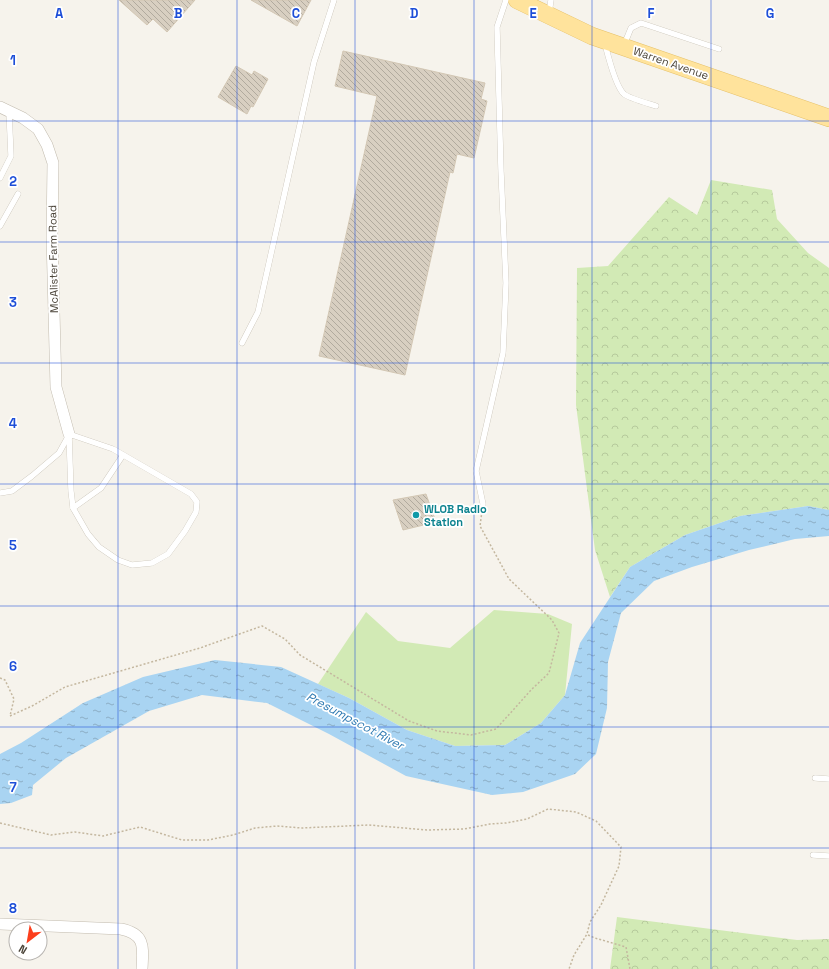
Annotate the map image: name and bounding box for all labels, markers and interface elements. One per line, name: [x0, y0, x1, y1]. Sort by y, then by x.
text: A: [55, 5, 64, 22]
text: B: [174, 5, 183, 22]
text: C: [292, 5, 300, 22]
text: D: [410, 5, 419, 22]
text: E: [529, 5, 537, 22]
text: F: [648, 5, 655, 22]
text: G: [766, 5, 774, 22]
street label: Warren Avenue: [632, 44, 710, 82]
text: 1: [10, 52, 16, 69]
text: 2: [9, 173, 17, 190]
street label: McAlister Farm Road: [45, 205, 61, 313]
text: 3: [9, 294, 17, 311]
text: 4: [9, 415, 17, 432]
place label: WLOB Radio Station: [424, 502, 487, 529]
marker: WLOB Radio Station: [411, 510, 421, 520]
text: 5: [9, 537, 17, 554]
text: 6: [9, 658, 17, 675]
water label: Presumpscot River: [304, 689, 408, 754]
text: 7: [9, 779, 17, 796]
text: 8: [9, 900, 17, 917]
north arrow: [8, 921, 48, 961]
text: N: [16, 942, 30, 957]

